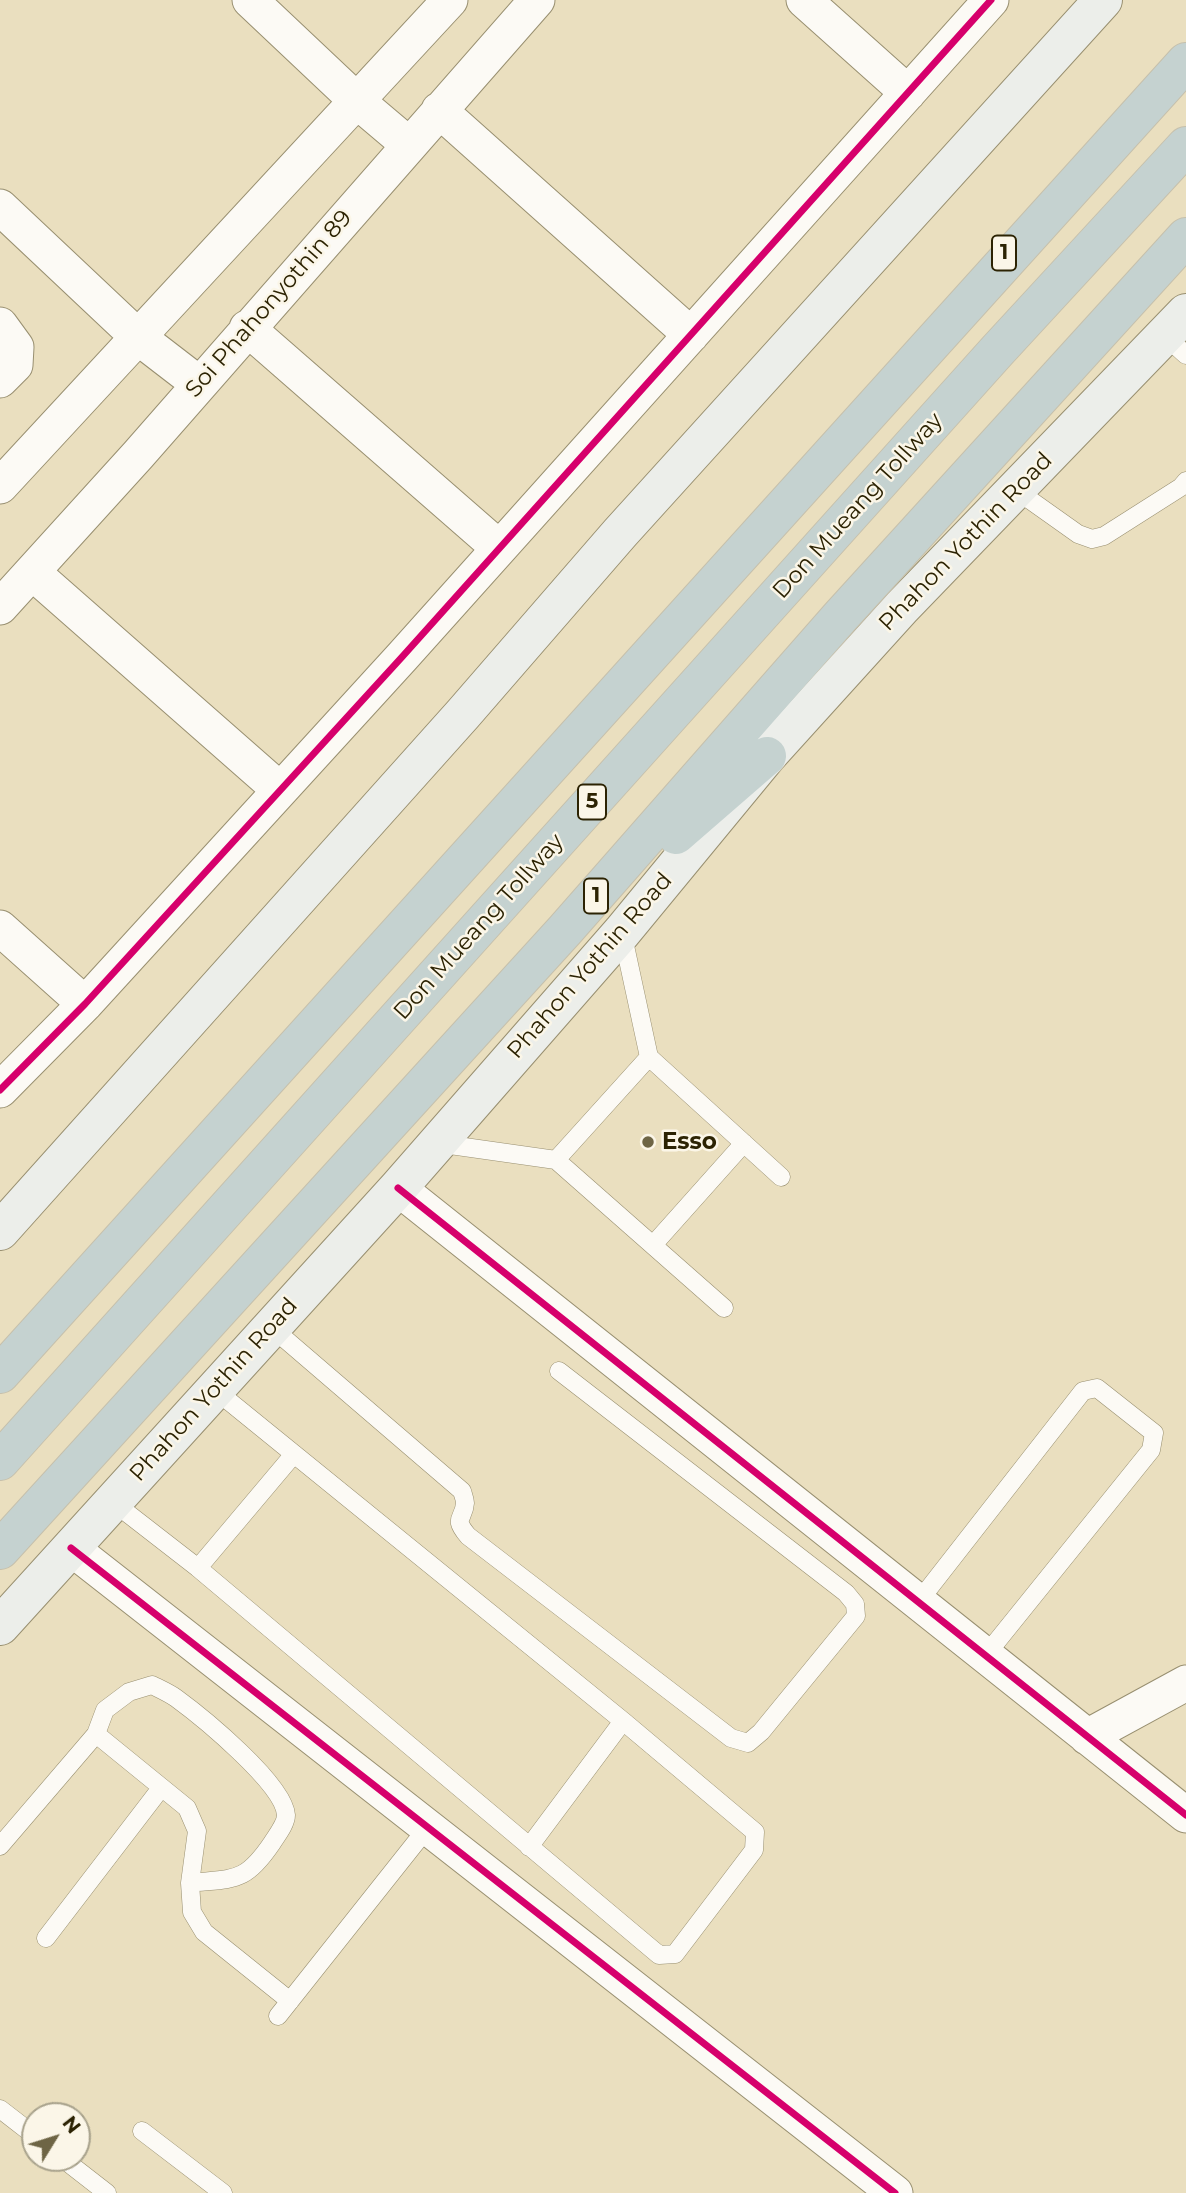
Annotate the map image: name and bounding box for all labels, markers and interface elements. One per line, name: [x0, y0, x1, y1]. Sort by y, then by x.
street label: Soi Phahonyothin 89: [180, 205, 358, 403]
road number: 1: [992, 236, 1016, 270]
street label: Don Mueang Tollway: [767, 407, 949, 605]
street label: Phahon Yothin Road: [874, 447, 1058, 637]
road number: 5: [578, 784, 606, 820]
street label: Don Mueang Tollway: [388, 828, 570, 1026]
street label: Phahon Yothin Road: [502, 867, 678, 1065]
road number: 1: [584, 878, 608, 914]
place label: Esso: [662, 1128, 717, 1156]
marker: Esso: [640, 1134, 656, 1150]
street label: Phahon Yothin Road: [124, 1292, 304, 1488]
north arrow: [21, 2102, 91, 2172]
text: N: [58, 2112, 85, 2138]

